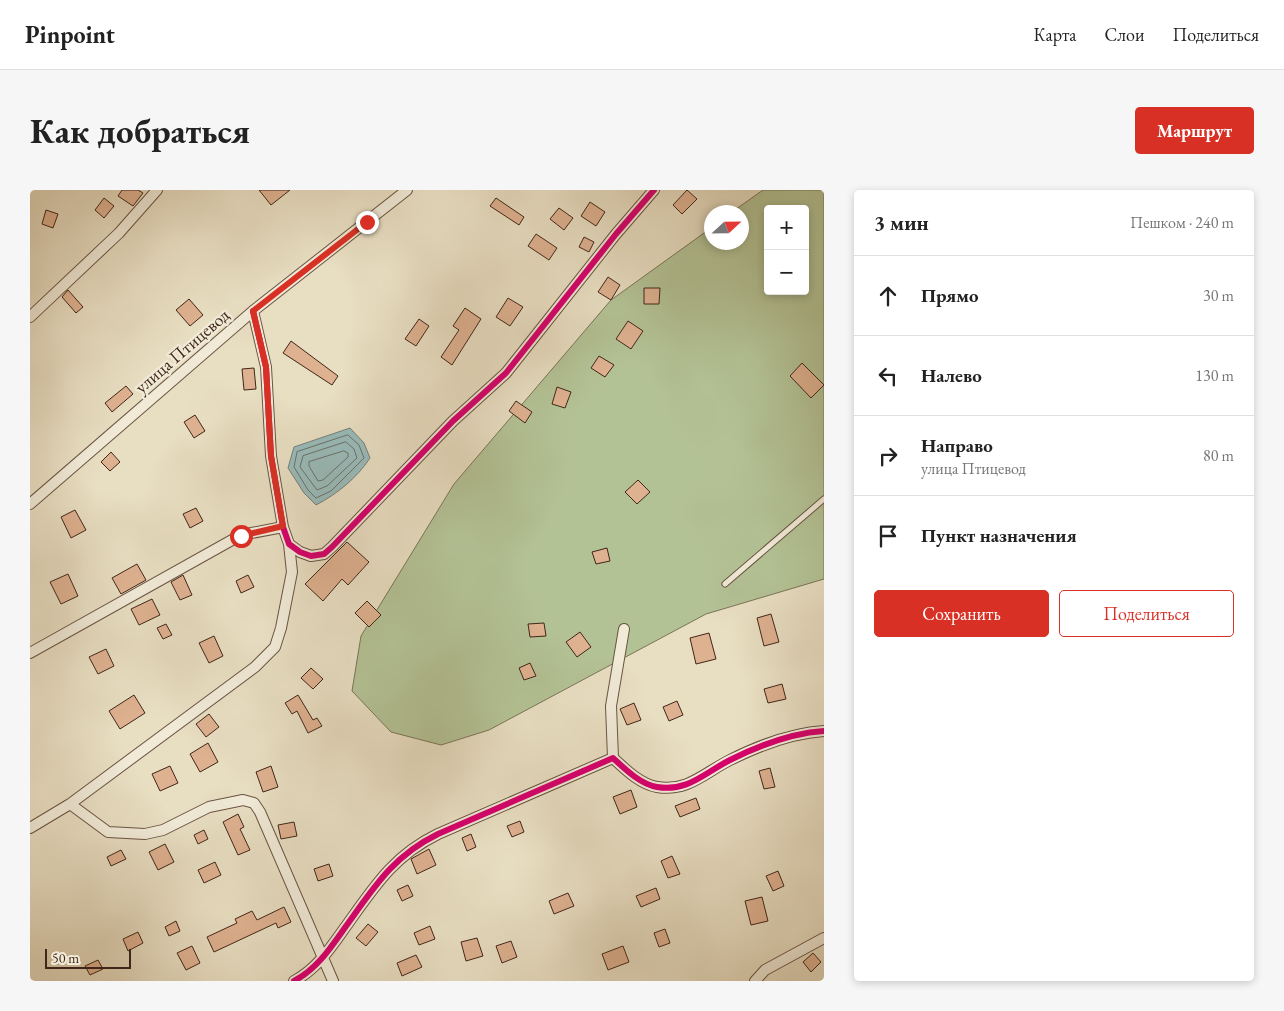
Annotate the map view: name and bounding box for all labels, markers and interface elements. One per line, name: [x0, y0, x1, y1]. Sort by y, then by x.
text: Pinpoint: [25, 19, 115, 50]
text: Карта: [1034, 23, 1077, 46]
text: Слои: [1105, 23, 1144, 46]
text: Поделиться: [1172, 23, 1259, 46]
button: Маршрут: [1135, 107, 1254, 154]
text: Как добраться: [30, 108, 250, 153]
north arrow: [704, 205, 749, 250]
map controls: [764, 205, 809, 295]
button: +: [764, 205, 809, 250]
text: 3 мин: [874, 209, 929, 236]
route end: [356, 211, 379, 234]
text: Пешком · 240 m: [1130, 212, 1234, 233]
button: −: [764, 250, 809, 295]
icon: ahead: [874, 282, 902, 310]
text: Прямо: [921, 283, 979, 308]
text: 30 m: [1203, 285, 1234, 306]
street label: улица Птицевод: [130, 303, 234, 398]
icon: left: [874, 362, 902, 390]
text: Налево: [921, 363, 982, 388]
text: 130 m: [1195, 365, 1234, 386]
text: Направо: [921, 433, 993, 458]
icon: right: [874, 442, 902, 470]
text: 80 m: [1203, 445, 1234, 466]
text: улица Птицевод: [921, 458, 1026, 479]
icon: arrive: [874, 522, 902, 550]
text: Пункт назначения: [921, 523, 1077, 548]
route start: [230, 525, 253, 548]
button: Сохранить: [874, 590, 1049, 637]
button: Поделиться: [1059, 590, 1234, 637]
scale bar: [45, 946, 131, 969]
text: 50 m: [52, 949, 79, 967]

